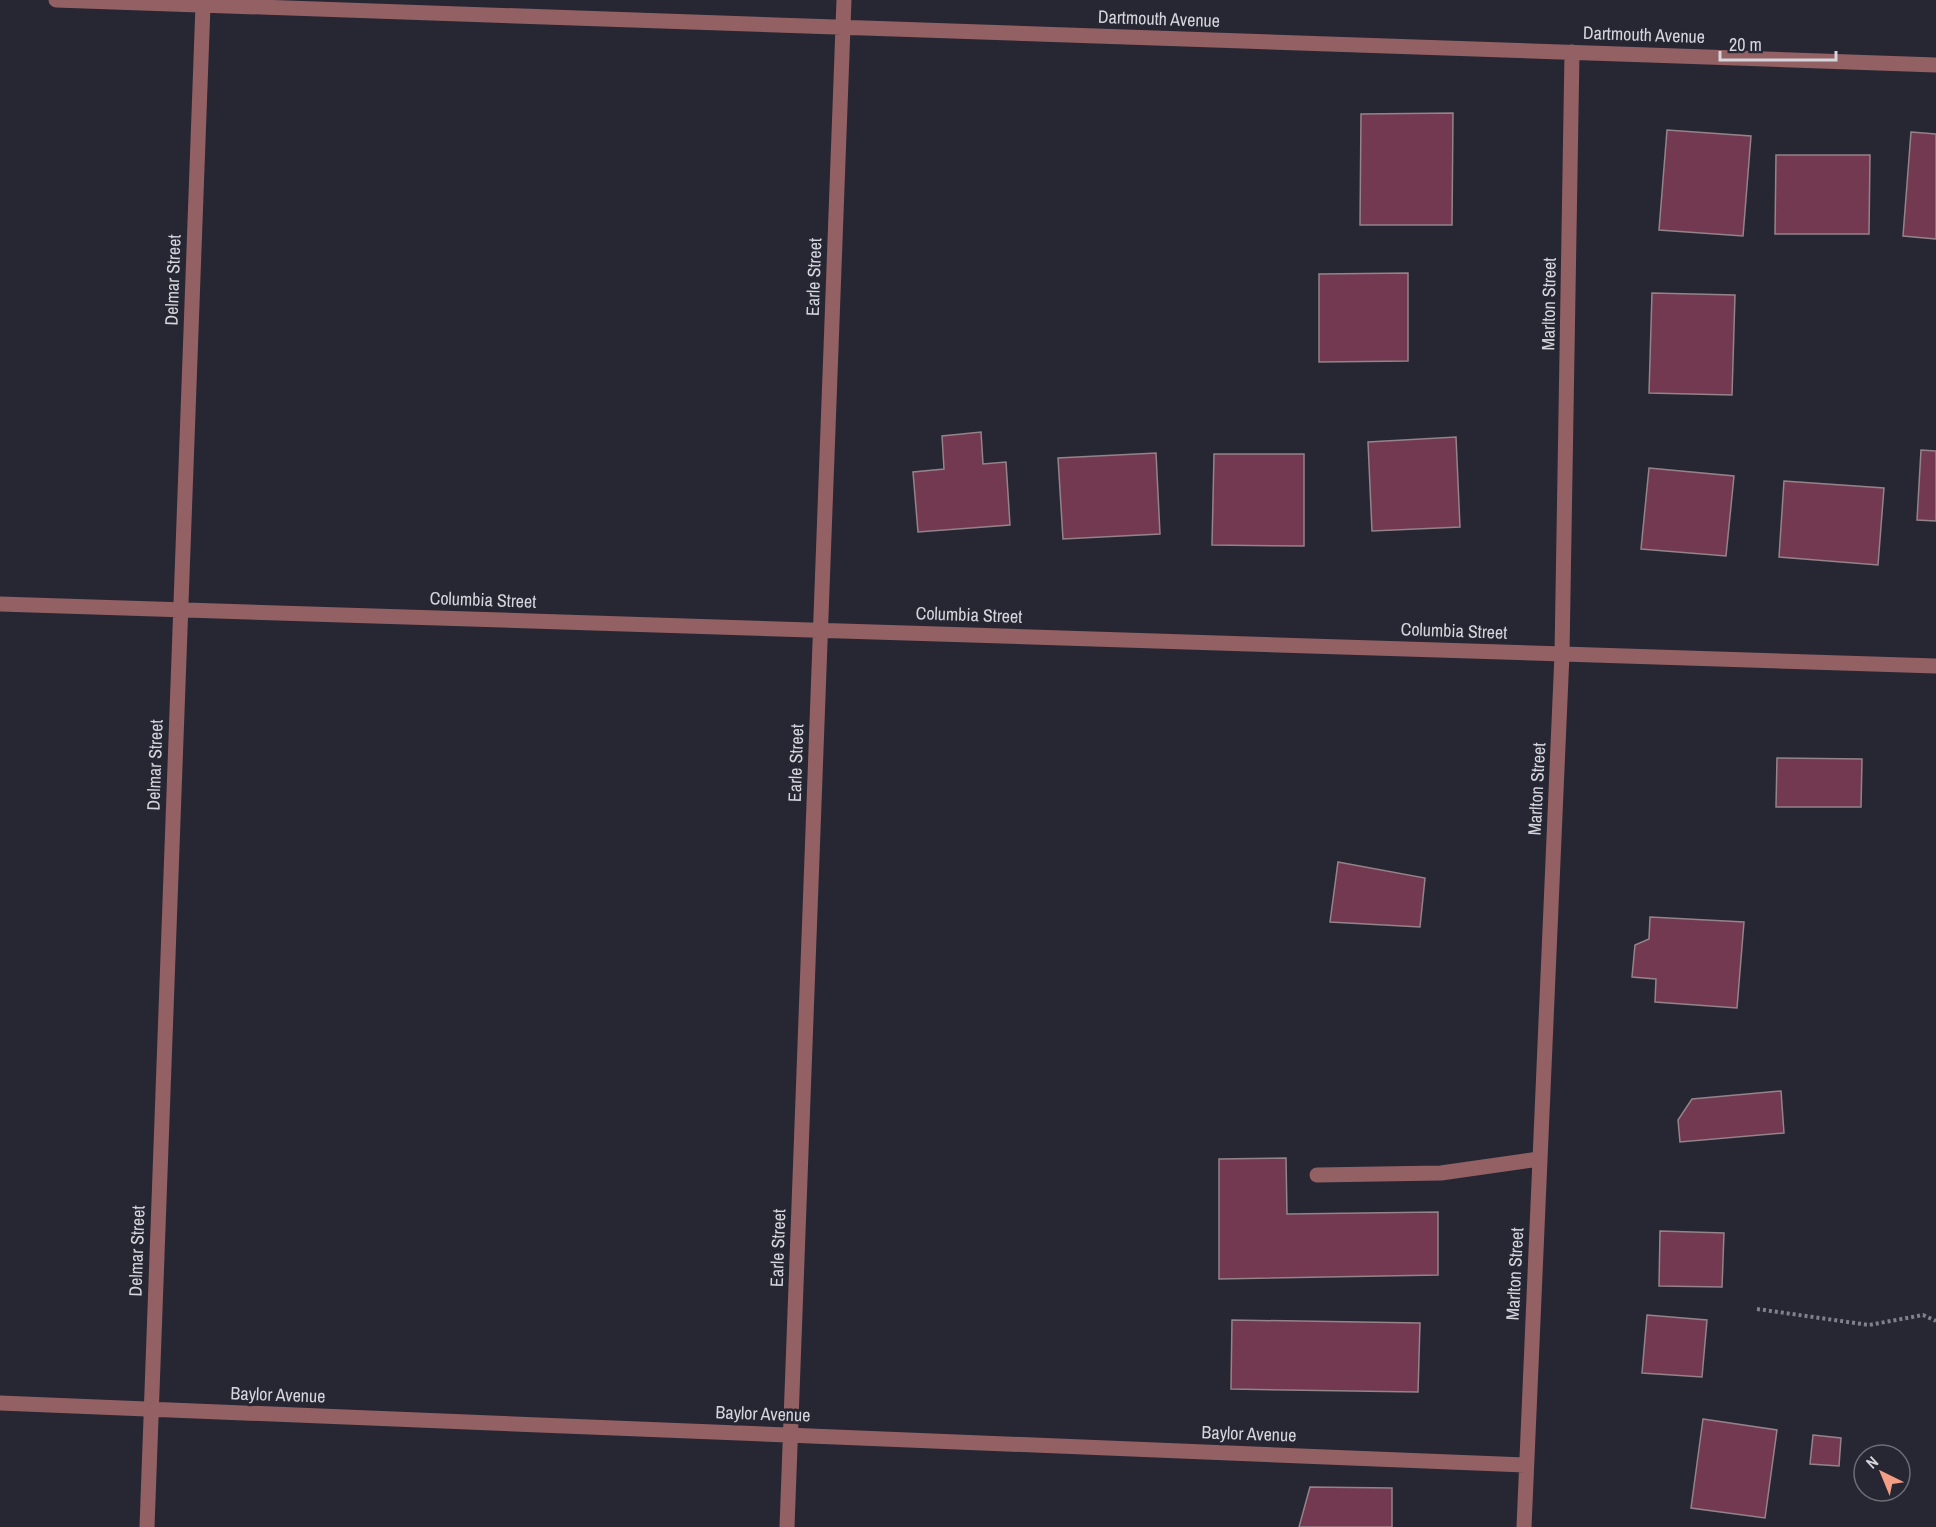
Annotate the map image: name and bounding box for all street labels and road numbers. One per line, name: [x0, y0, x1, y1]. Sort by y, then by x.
street label: Dartmouth Avenue: [1098, 4, 1220, 33]
street label: Dartmouth Avenue: [1583, 20, 1705, 49]
street label: Delmar Street: [158, 234, 187, 326]
street label: Earle Street: [800, 238, 827, 316]
street label: Marlton Street: [1535, 257, 1562, 351]
street label: Columbia Street: [429, 585, 537, 614]
street label: Columbia Street: [915, 600, 1023, 629]
street label: Columbia Street: [1400, 616, 1508, 645]
street label: Delmar Street: [140, 719, 169, 811]
street label: Earle Street: [782, 724, 809, 802]
street label: Marlton Street: [1522, 742, 1551, 836]
street label: Delmar Street: [122, 1205, 151, 1297]
street label: Earle Street: [764, 1209, 791, 1287]
street label: Marlton Street: [1500, 1227, 1529, 1321]
street label: Baylor Avenue: [230, 1380, 326, 1409]
street label: Baylor Avenue: [715, 1399, 811, 1428]
street label: Baylor Avenue: [1201, 1419, 1297, 1448]

